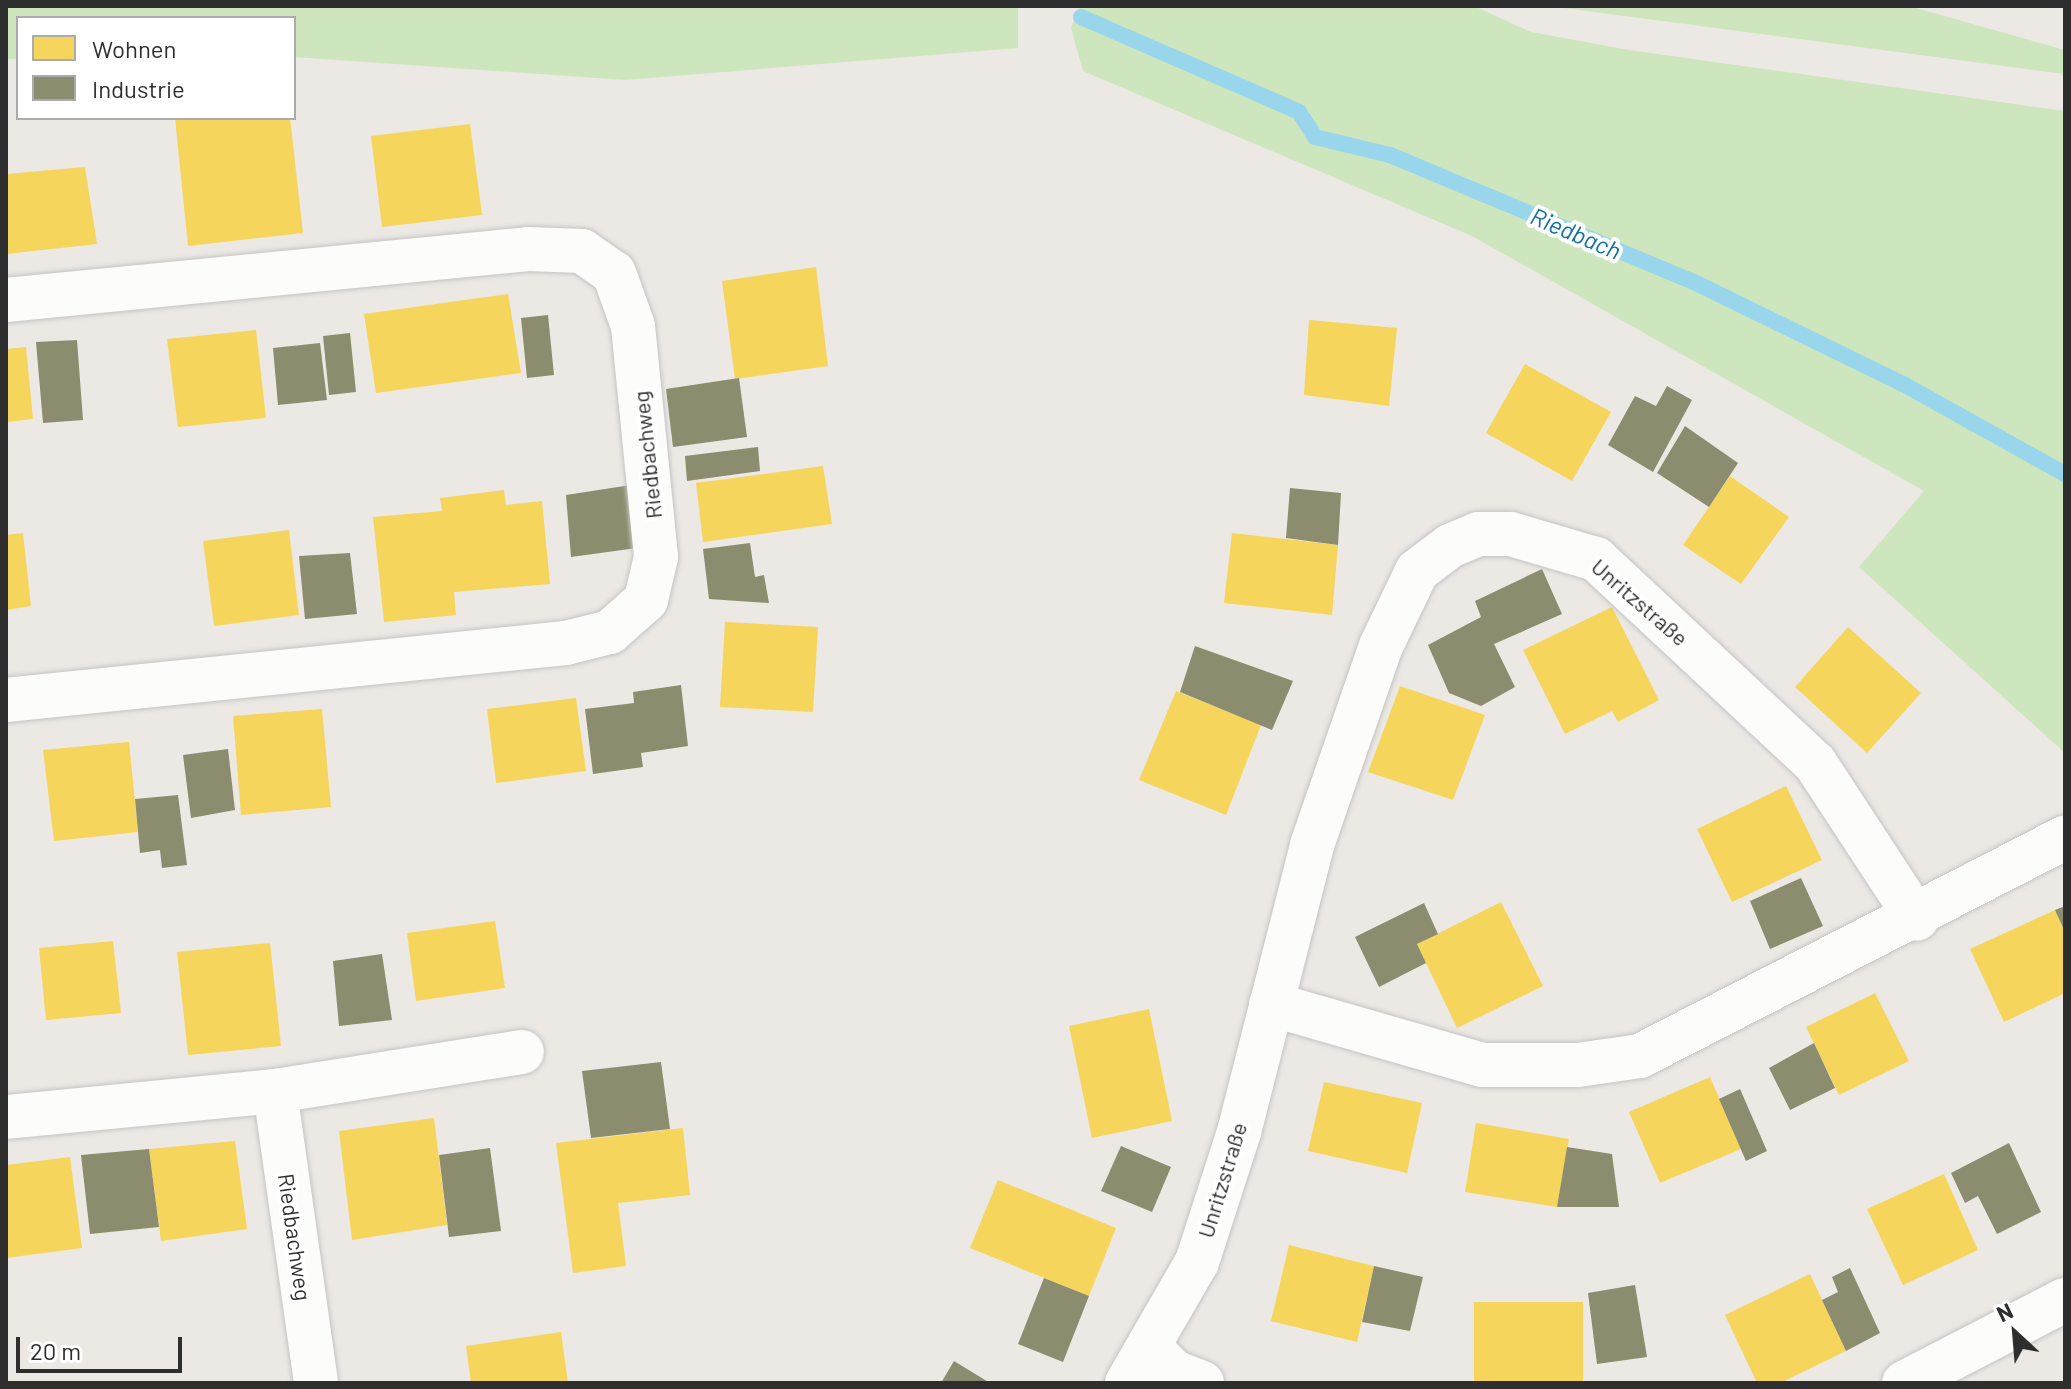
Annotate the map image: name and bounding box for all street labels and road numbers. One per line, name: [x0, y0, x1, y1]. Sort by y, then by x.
street label: Riedbachweg: [627, 390, 667, 520]
street label: Unritzstraße: [1586, 553, 1694, 651]
street label: Unritzstraße: [1192, 1119, 1252, 1241]
street label: Riedbachweg: [273, 1172, 317, 1302]

